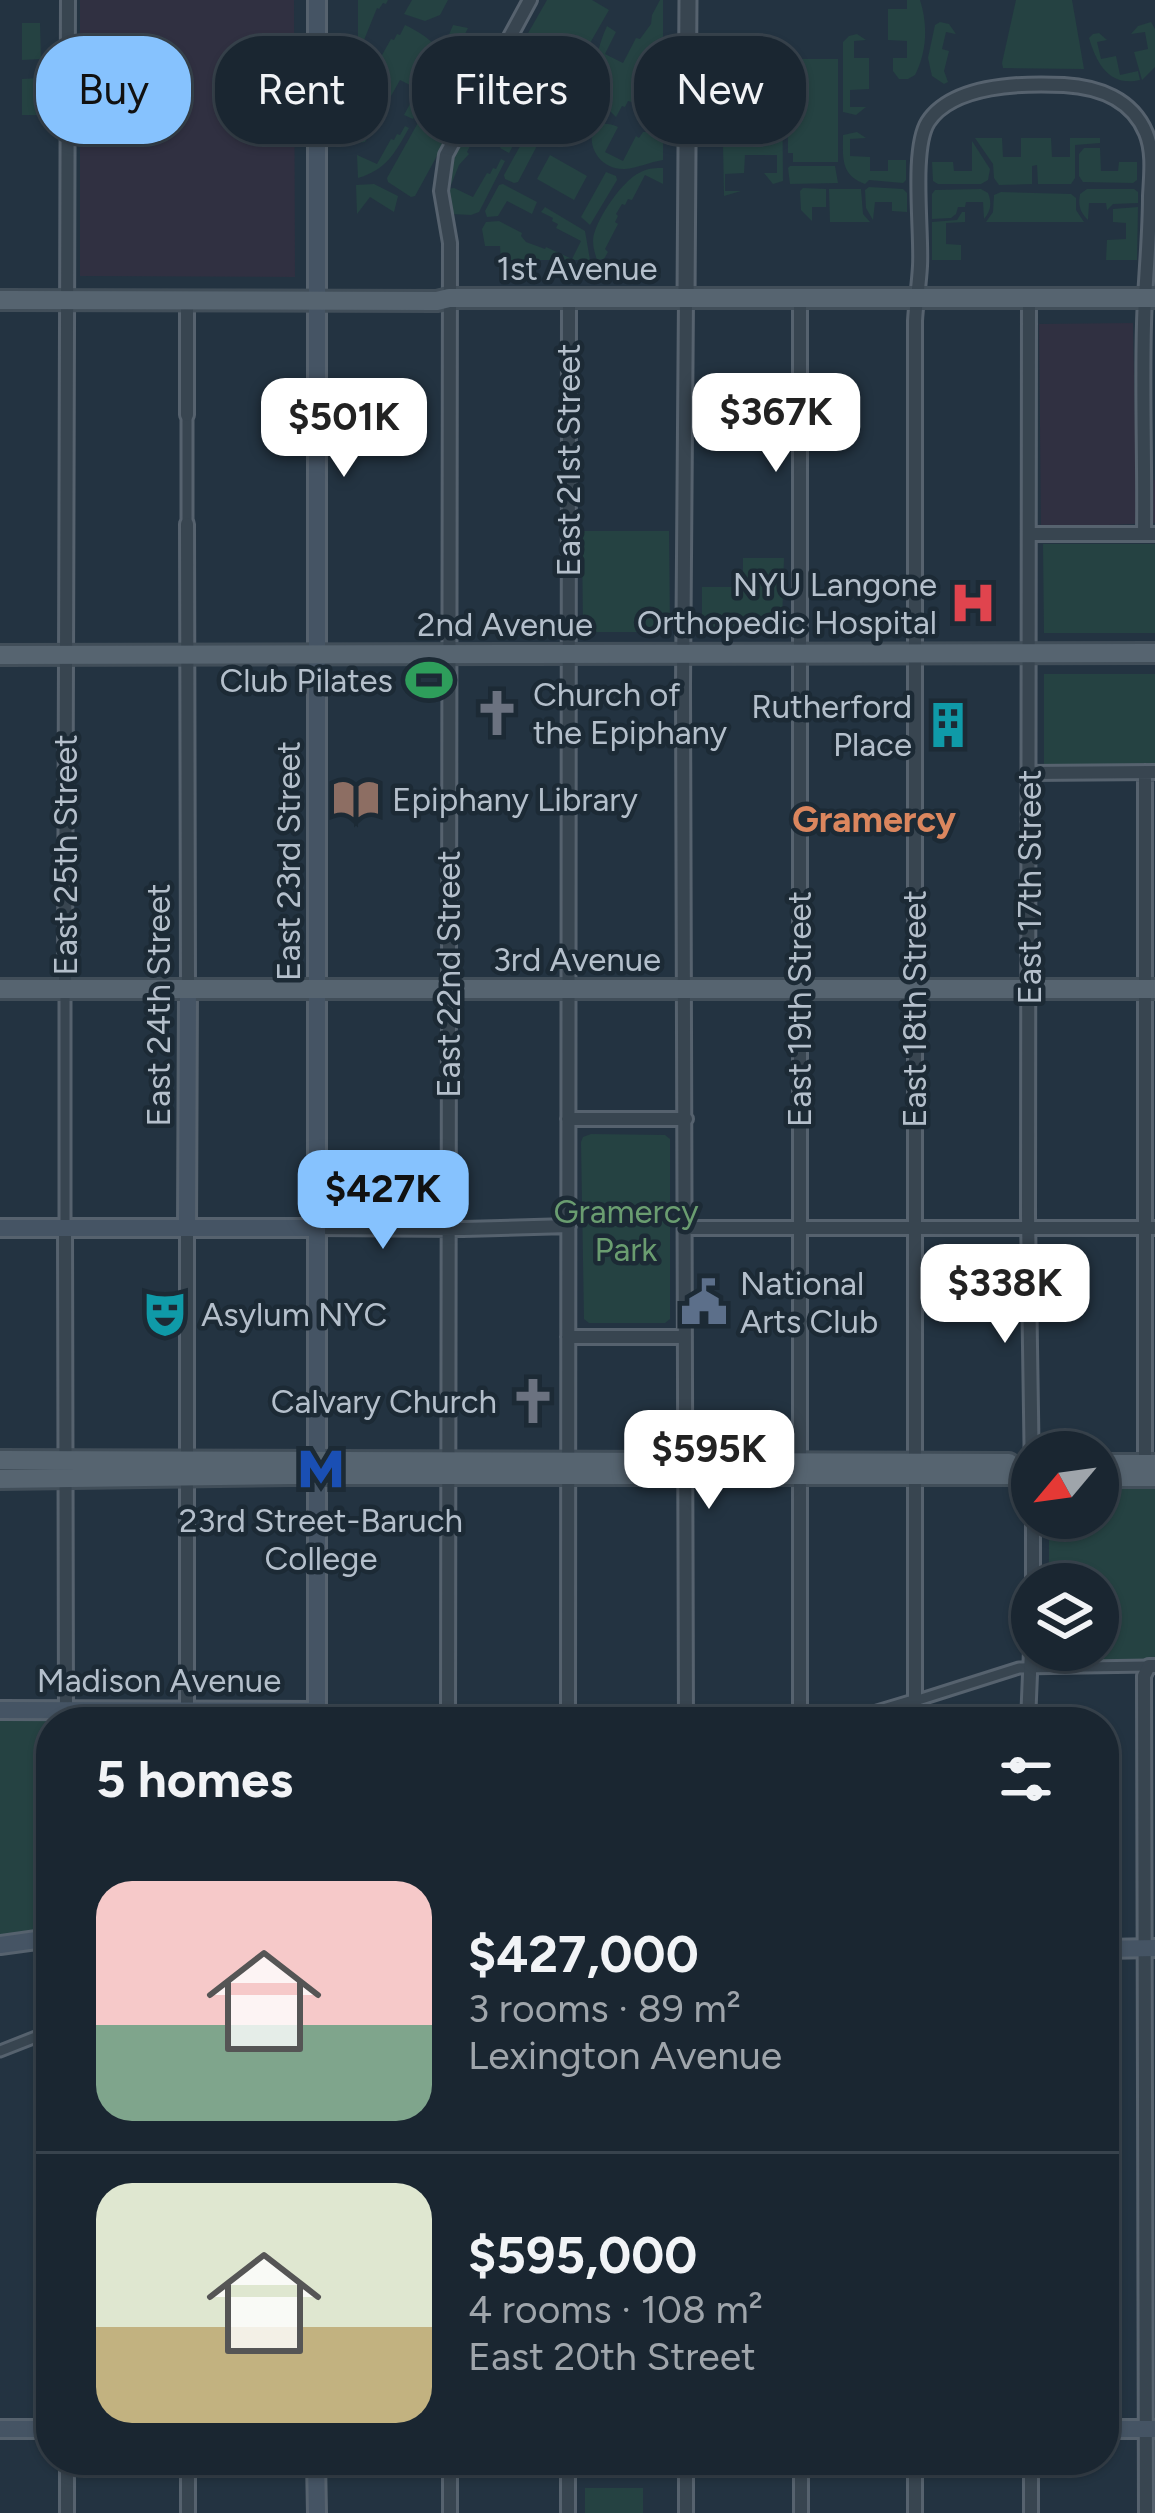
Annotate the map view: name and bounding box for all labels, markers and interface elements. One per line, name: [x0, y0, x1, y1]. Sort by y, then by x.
chip: Buy: [36, 36, 191, 144]
chip: Rent: [215, 36, 388, 144]
chip: Filters: [412, 36, 610, 144]
chip: New: [634, 36, 806, 144]
street label: 1st Avenue: [496, 249, 658, 288]
street label: East 21st Street: [549, 344, 588, 576]
pin: $367K: [692, 373, 860, 475]
pin: $501K: [260, 378, 428, 480]
text: $367K: [719, 388, 833, 435]
text: $501K: [288, 393, 400, 440]
place label: NYU Langone Orthopedic Hospital: [637, 565, 937, 642]
hospital icon: NYU Langone Orthopedic Hospital: [948, 578, 998, 628]
street label: 2nd Avenue: [417, 605, 593, 644]
sports icon: Club Pilates: [404, 655, 454, 705]
place label: Club Pilates: [219, 661, 393, 700]
place label: Church of the Epiphany: [533, 675, 728, 752]
place label: Rutherford Place: [751, 687, 912, 764]
church icon: Church of the Epiphany: [472, 688, 522, 738]
building icon: Rutherford Place: [923, 700, 973, 750]
street label: East 25th Street: [46, 734, 85, 976]
street label: East 23rd Street: [269, 741, 308, 981]
street label: East 17th Street: [1010, 769, 1049, 1005]
library icon: Epiphany Library: [331, 774, 381, 824]
place label: Epiphany Library: [392, 780, 638, 819]
district label: Gramercy: [792, 798, 956, 841]
street label: East 22nd Street: [429, 850, 468, 1098]
street label: East 24th Street: [139, 884, 178, 1126]
street label: East 18th Street: [895, 890, 934, 1128]
street label: East 19th Street: [780, 891, 819, 1127]
street label: 3rd Avenue: [493, 940, 661, 979]
pin: $427K: [299, 1150, 467, 1252]
text: $427K: [325, 1165, 441, 1212]
park label: Gramercy Park: [553, 1192, 699, 1269]
pin: $338K: [921, 1244, 1089, 1346]
text: $338K: [948, 1259, 1062, 1306]
place label: National Arts Club: [740, 1264, 878, 1341]
public building icon: National Arts Club: [679, 1277, 729, 1327]
theatre icon: Asylum NYC: [140, 1289, 190, 1339]
place label: Asylum NYC: [201, 1295, 387, 1334]
church icon: Calvary Church: [508, 1376, 558, 1426]
place label: Calvary Church: [271, 1382, 497, 1421]
pin: $595K: [625, 1410, 793, 1512]
text: $595K: [651, 1425, 767, 1472]
north arrow: [1011, 1431, 1119, 1539]
map controls: [1011, 1431, 1119, 1671]
metro station icon: 23rd Street-Baruch College: [296, 1444, 346, 1494]
place label: 23rd Street-Baruch College: [179, 1501, 463, 1578]
button: layers: [1011, 1563, 1119, 1671]
street label: Madison Avenue: [37, 1661, 281, 1700]
icon: filters: [993, 1746, 1059, 1812]
text: 5 homes: [96, 1749, 293, 1810]
text: $427,000: [468, 1924, 699, 1985]
icon: home: [192, 1929, 336, 2073]
text: 3 rooms · 89 m²: [468, 1985, 741, 2032]
text: Lexington Avenue: [468, 2032, 782, 2079]
text: $595,000: [468, 2225, 697, 2286]
icon: home: [192, 2231, 336, 2375]
text: 4 rooms · 108 m²: [468, 2286, 763, 2333]
text: East 20th Street: [468, 2333, 756, 2380]

